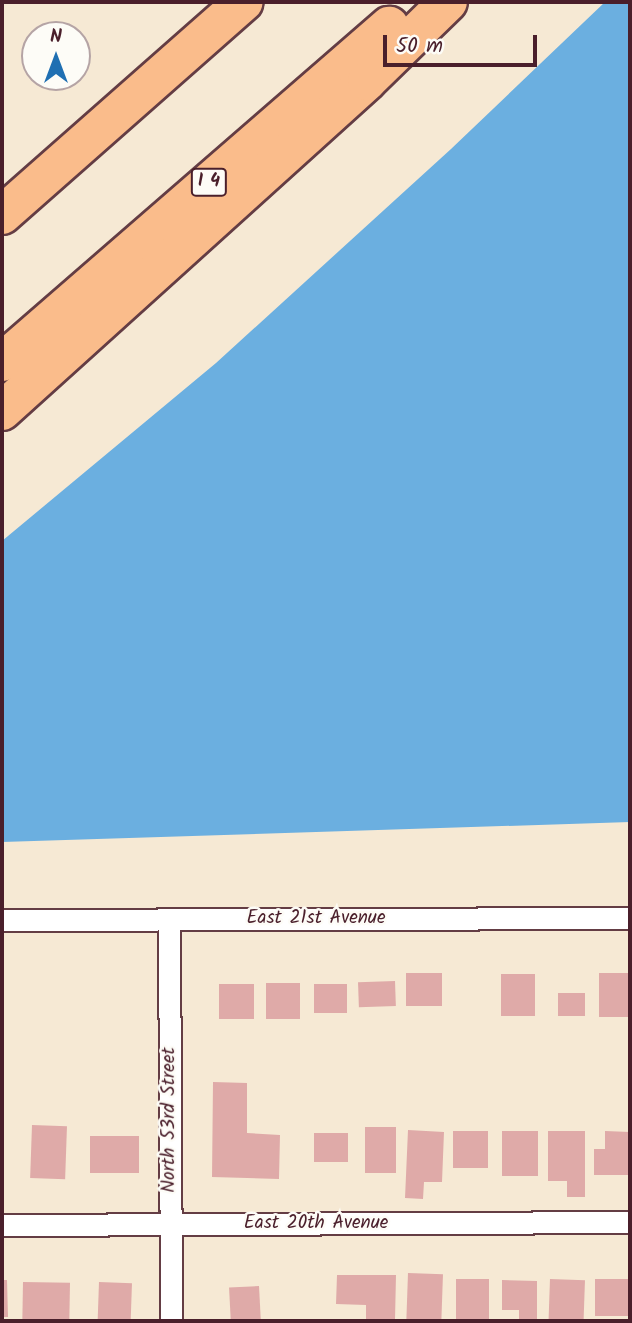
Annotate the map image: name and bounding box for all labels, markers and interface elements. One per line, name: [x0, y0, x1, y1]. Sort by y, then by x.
north arrow: [21, 21, 91, 91]
scale bar: [387, 21, 541, 65]
text: N: [50, 22, 62, 52]
text: 50 m: [396, 30, 443, 63]
road number: I 4: [190, 168, 228, 196]
street label: East 21st Avenue: [246, 908, 386, 930]
street label: North 53rd Street: [159, 1047, 181, 1193]
street label: East 20th Avenue: [244, 1213, 388, 1235]

